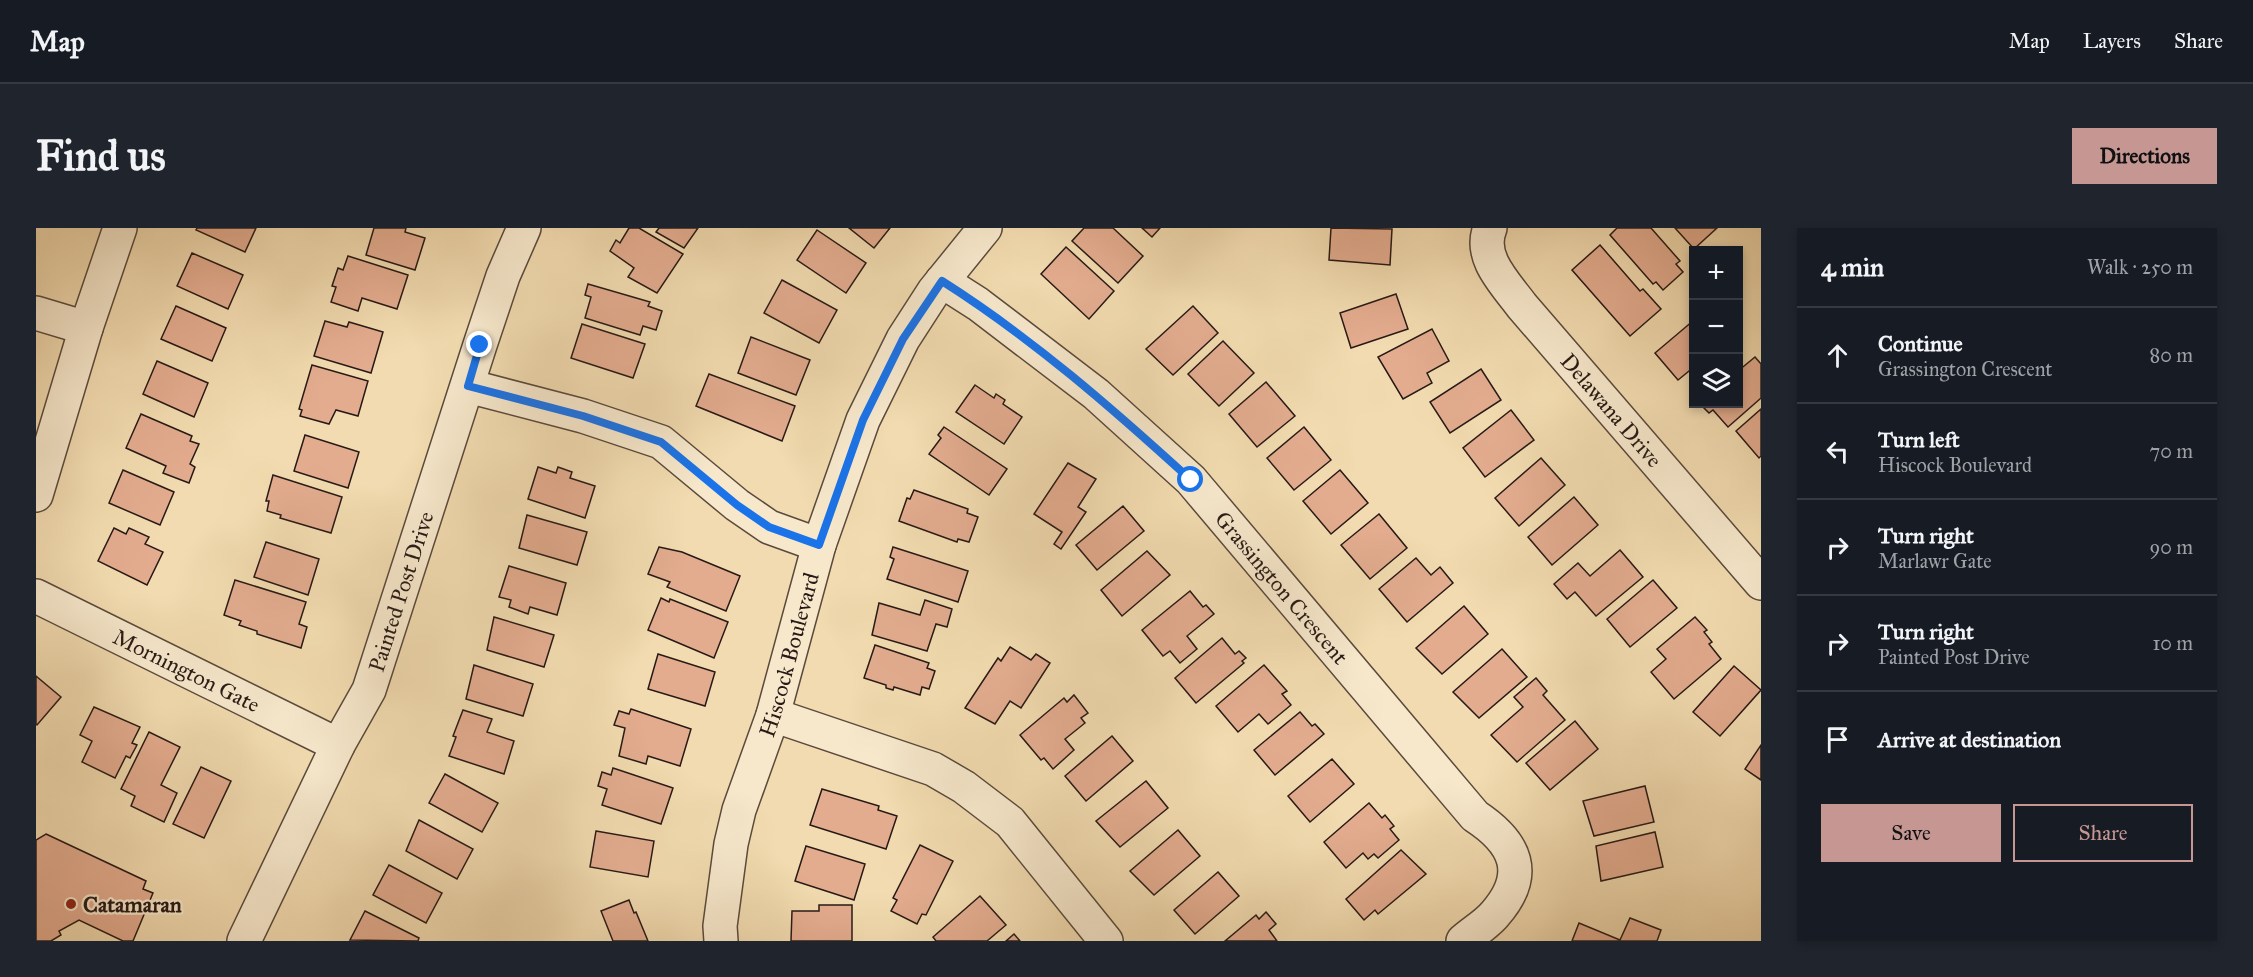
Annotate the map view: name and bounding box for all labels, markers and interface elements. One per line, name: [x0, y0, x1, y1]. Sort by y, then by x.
text: Map: [30, 24, 85, 59]
text: Map: [2009, 28, 2050, 54]
text: Layers: [2083, 28, 2141, 54]
text: Share: [2174, 28, 2223, 54]
button: Directions: [2072, 128, 2217, 184]
text: Find us: [36, 130, 166, 182]
map controls: [1689, 246, 1743, 408]
button: +: [1689, 246, 1743, 300]
text: 4 min: [1821, 251, 1884, 283]
text: Walk · 250 m: [2087, 255, 2193, 279]
button: −: [1689, 300, 1743, 354]
text: Continue: [1878, 330, 1963, 357]
route end: [466, 331, 492, 357]
icon: ahead: [1821, 339, 1854, 372]
text: 80 m: [2150, 343, 2193, 367]
street label: Delawana Drive: [1555, 347, 1668, 473]
button: layers: [1689, 354, 1743, 408]
text: Grassington Crescent: [1878, 357, 2052, 381]
text: Turn left: [1878, 426, 1960, 453]
icon: left: [1821, 435, 1854, 468]
text: 70 m: [2150, 439, 2193, 463]
text: Hiscock Boulevard: [1878, 453, 2032, 477]
route start: [1177, 466, 1203, 492]
street label: Grassington Crescent: [1210, 505, 1354, 670]
street label: Painted Post Drive: [362, 508, 439, 675]
text: Turn right: [1878, 522, 1974, 549]
icon: right: [1821, 531, 1854, 564]
text: 90 m: [2150, 535, 2193, 559]
text: Marlawr Gate: [1878, 549, 1992, 573]
street label: Hiscock Boulevard: [753, 569, 824, 741]
text: Turn right: [1878, 618, 1974, 645]
street label: Mornington Gate: [109, 623, 264, 718]
icon: right: [1821, 627, 1854, 660]
text: 10 m: [2152, 631, 2193, 655]
text: Painted Post Drive: [1878, 645, 2030, 669]
icon: arrive: [1821, 723, 1854, 756]
text: Arrive at destination: [1878, 726, 2061, 753]
button: Save: [1821, 804, 2001, 862]
button: Share: [2013, 804, 2193, 862]
place label: Catamaran: [83, 891, 182, 918]
marker: Catamaran: [64, 897, 78, 911]

